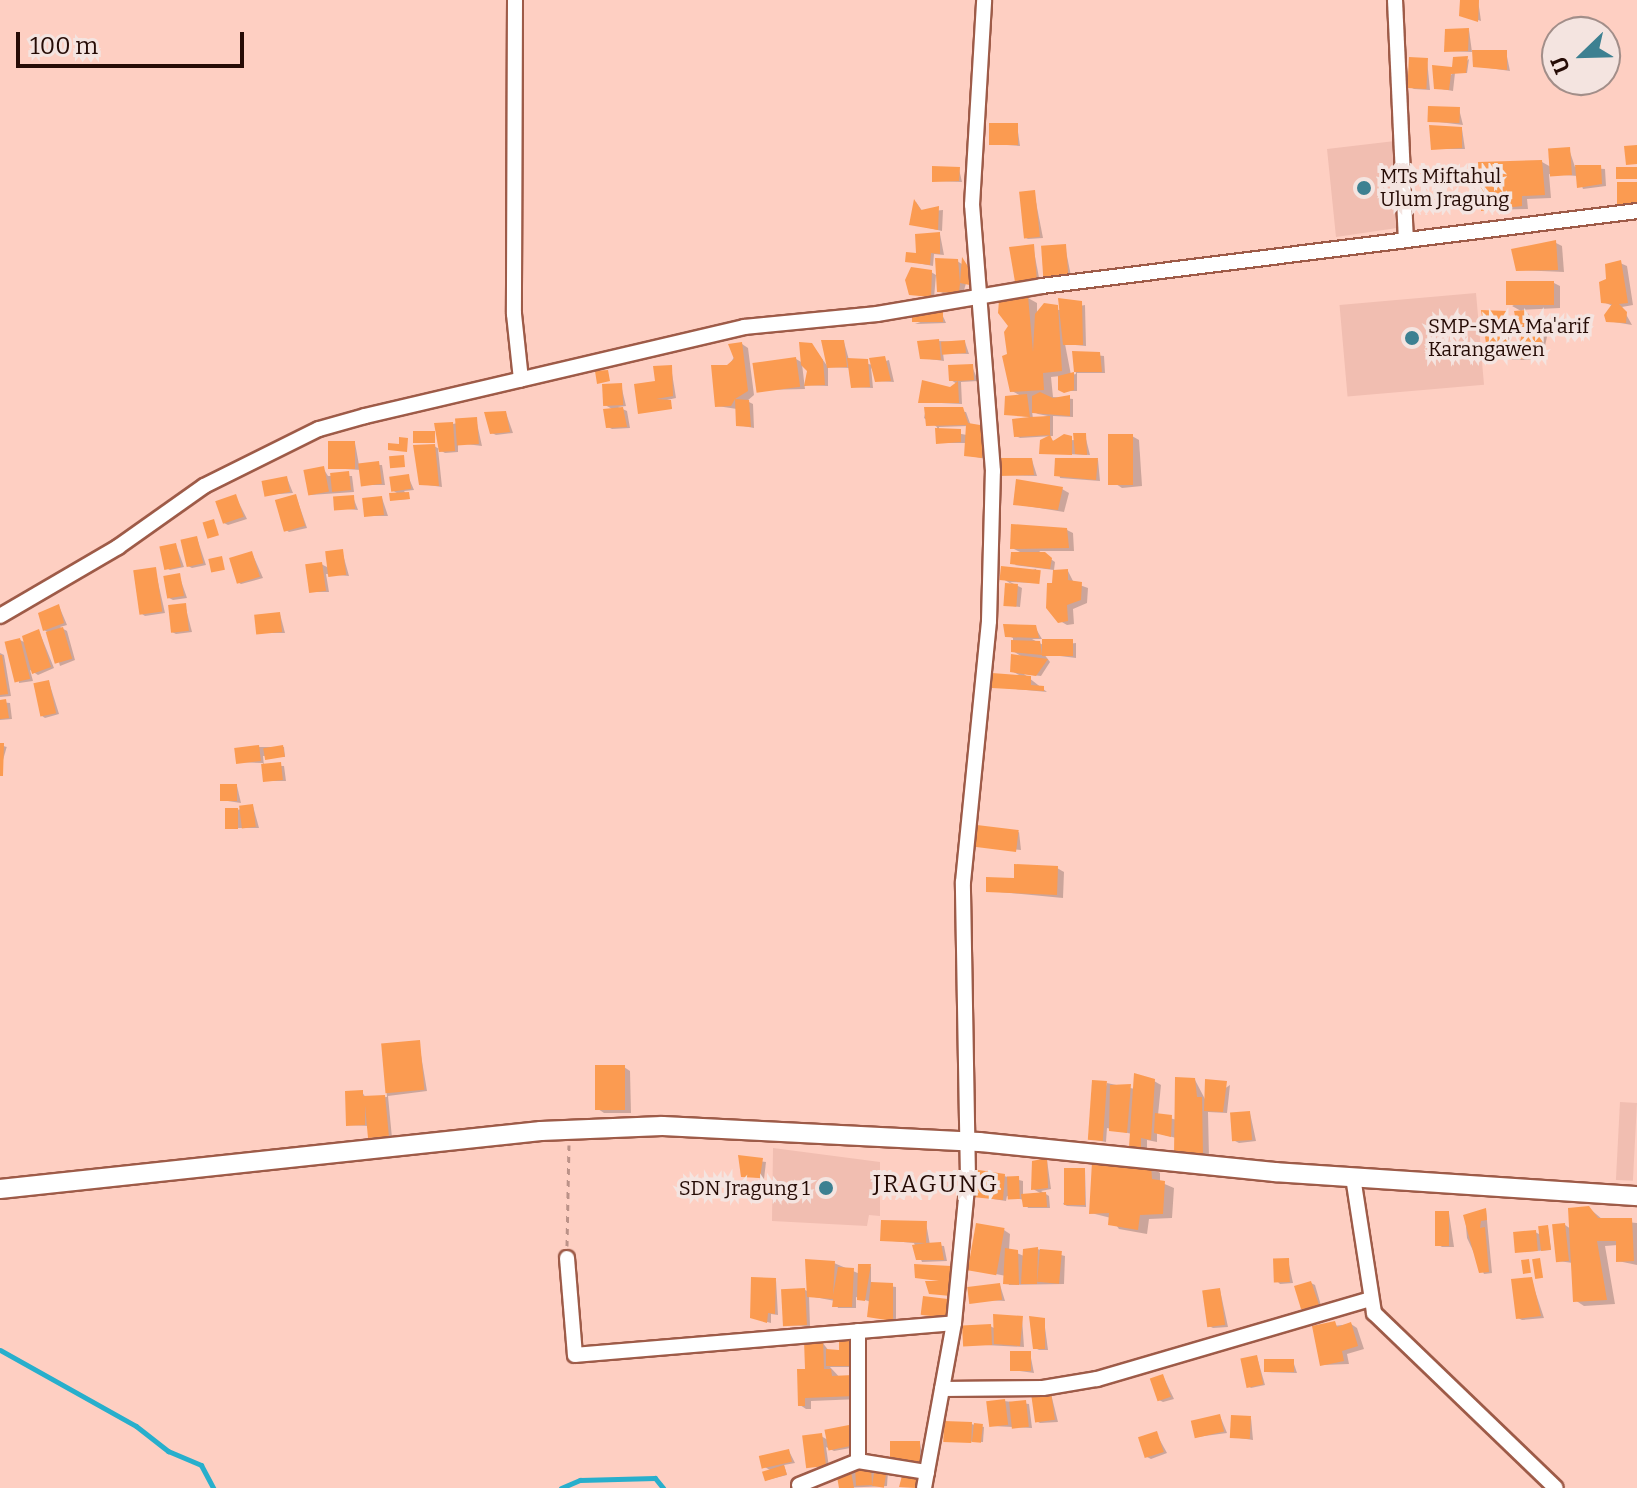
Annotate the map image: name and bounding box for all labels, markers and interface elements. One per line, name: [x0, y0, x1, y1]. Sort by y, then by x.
scale bar: [20, 16, 248, 66]
north arrow: [1541, 16, 1621, 96]
text: 100 m: [30, 32, 98, 60]
text: U: [1545, 52, 1576, 78]
place label: MTs Miftahul Ulum Jragung: [1380, 164, 1509, 211]
marker: MTs Miftahul Ulum Jragung: [1355, 179, 1373, 197]
place label: SMP-SMA Ma'arif Karangawen: [1428, 314, 1589, 361]
marker: SMP-SMA Ma'arif Karangawen: [1403, 329, 1421, 347]
district label: JRAGUNG: [873, 1171, 999, 1199]
place label: SDN Jragung 1: [679, 1176, 810, 1200]
marker: SDN Jragung 1: [817, 1179, 835, 1197]

